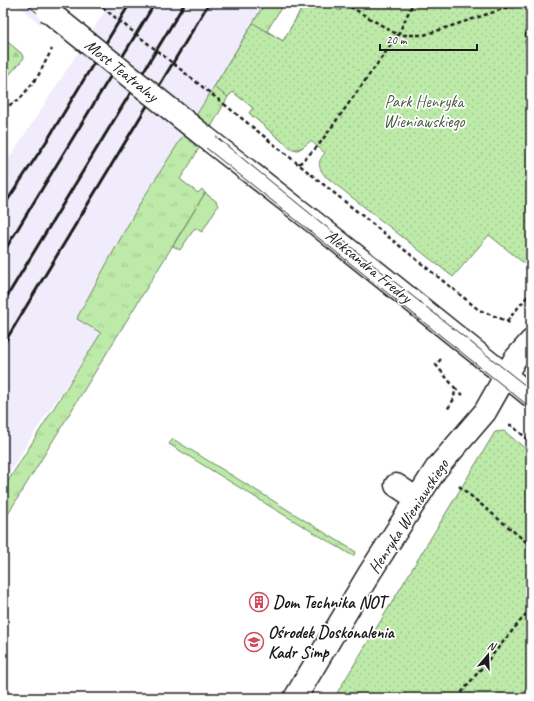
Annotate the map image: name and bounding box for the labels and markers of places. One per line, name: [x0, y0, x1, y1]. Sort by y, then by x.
building icon: Dom Technika NOT: [248, 591, 270, 613]
place label: Dom Technika NOT: [273, 592, 390, 613]
place label: Ośrodek Doskonalenia Kadr Simp: [268, 622, 396, 663]
school or university icon: Ośrodek Doskonalenia Kadr Simp: [243, 631, 265, 653]

